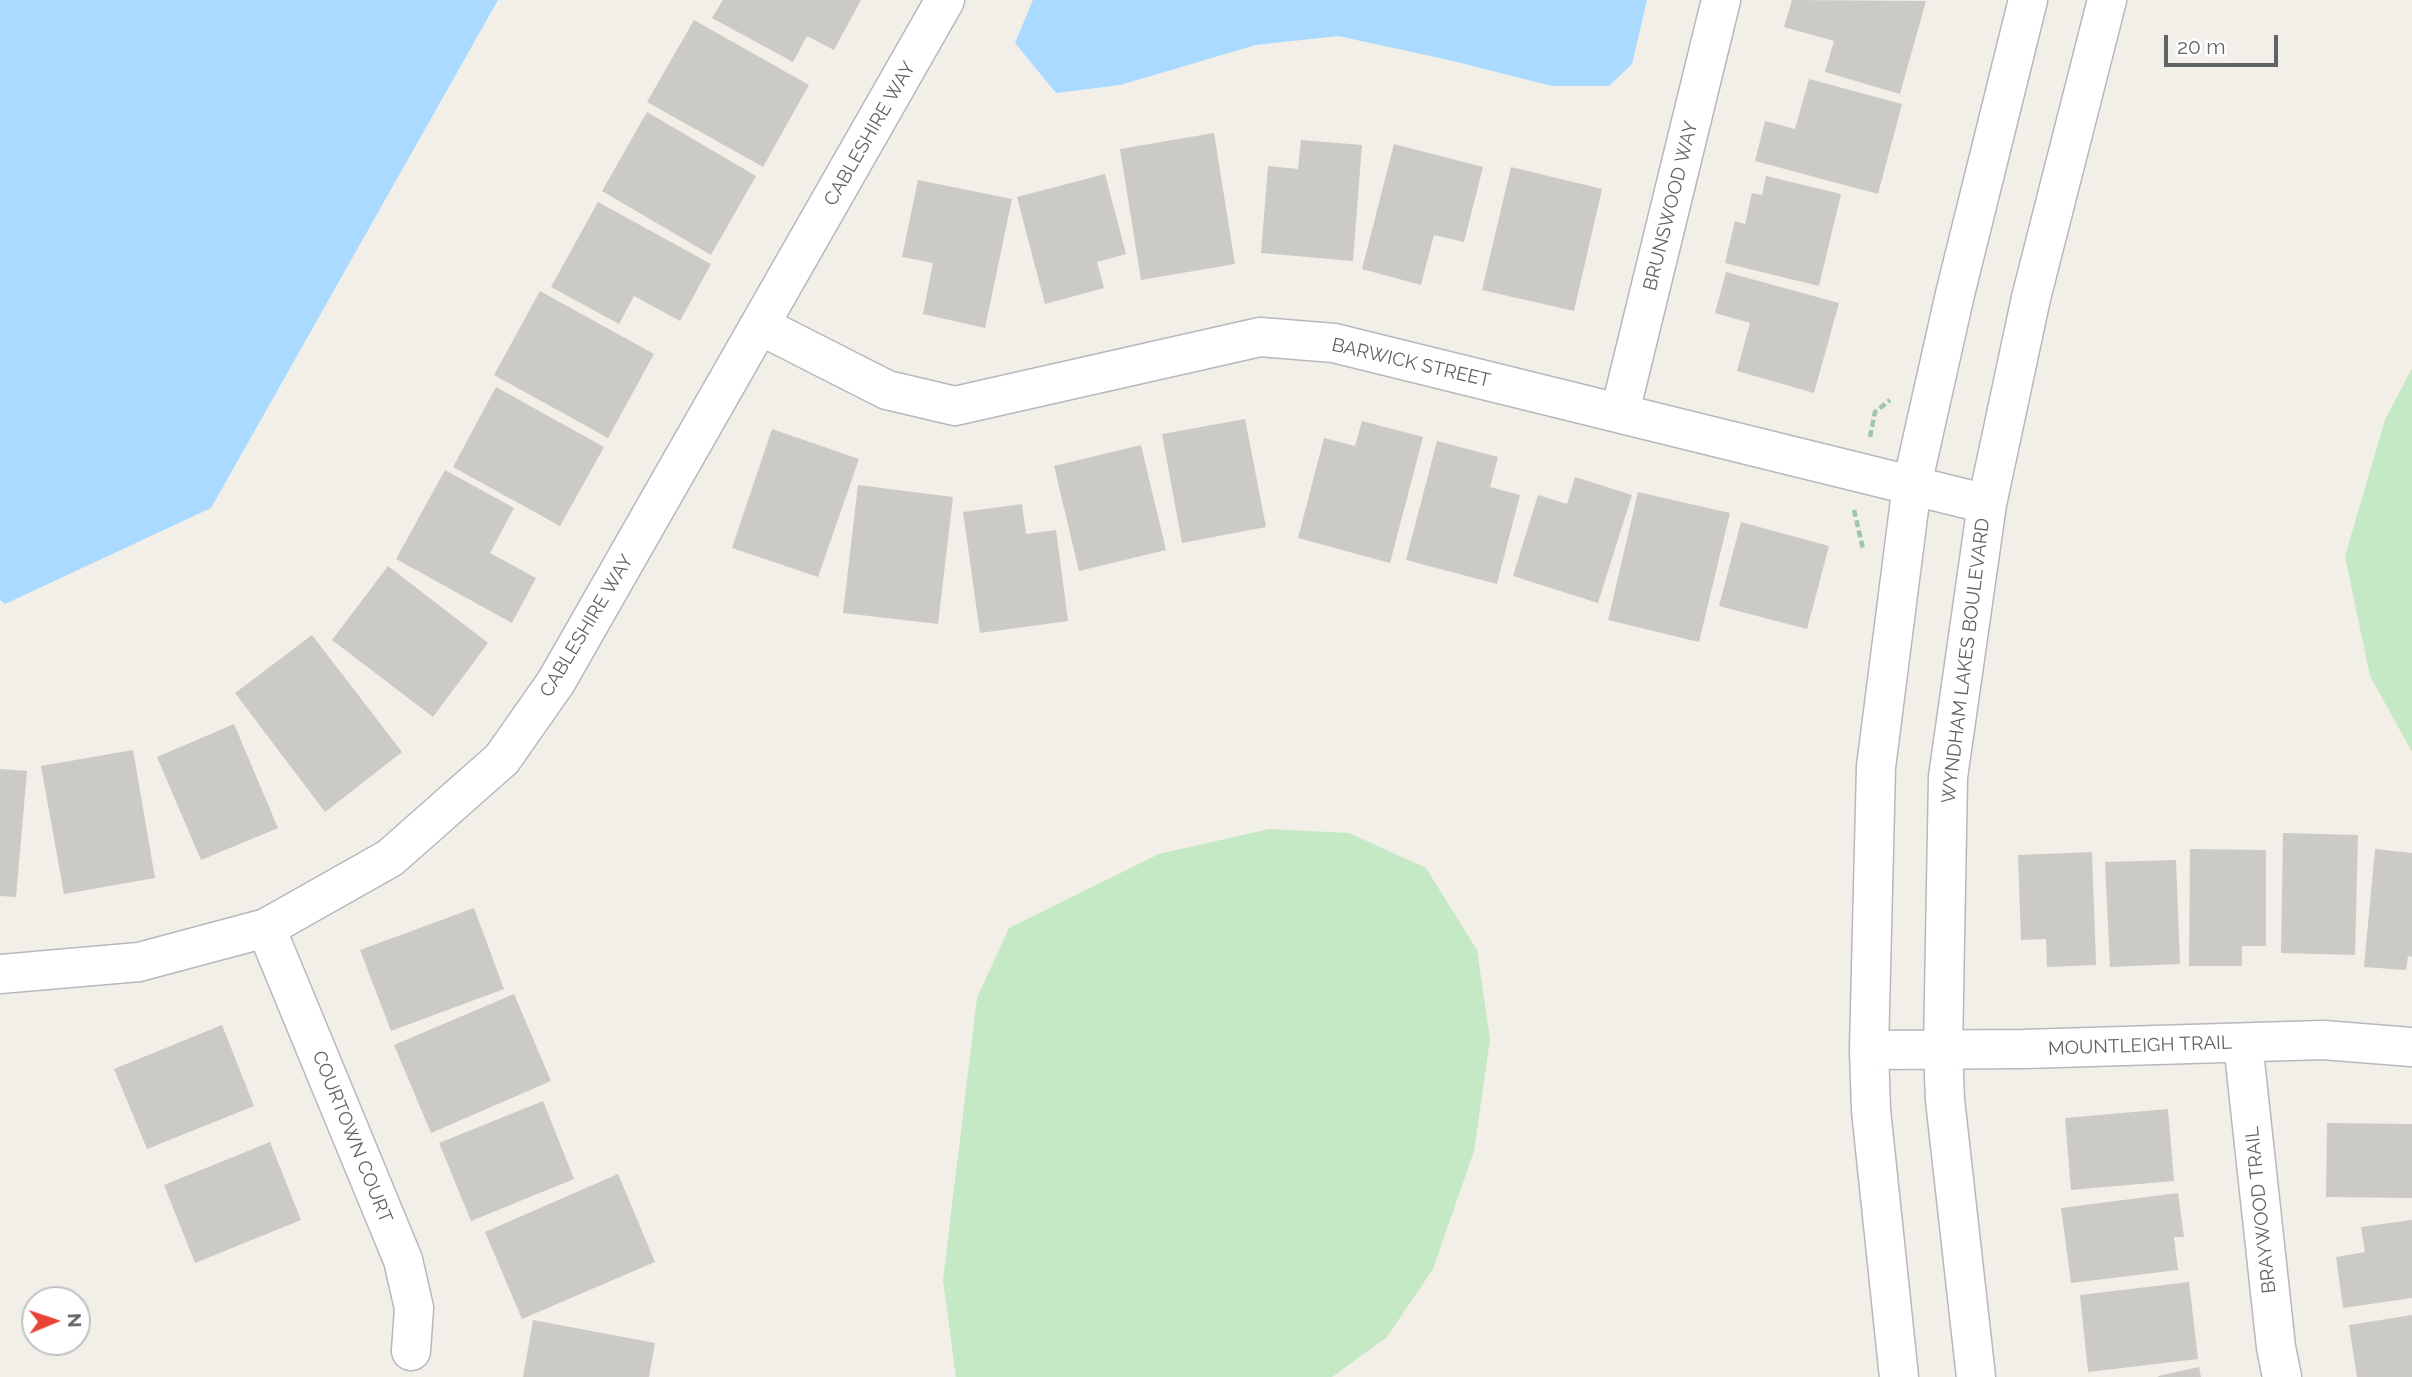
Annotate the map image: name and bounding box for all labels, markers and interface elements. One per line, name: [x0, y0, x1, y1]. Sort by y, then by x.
scale bar: [2167, 21, 2281, 65]
text: 20 m: [2177, 34, 2225, 59]
street label: CABLESHIRE WAY: [820, 58, 920, 210]
street label: BRUNSWOOD WAY: [1639, 119, 1703, 293]
street label: BARWICK STREET: [1329, 334, 1493, 392]
street label: WYNDHAM LAKES BOULEVARD: [1937, 517, 1995, 805]
street label: CABLESHIRE WAY: [535, 551, 639, 701]
street label: MOUNTLEIGH TRAIL: [2048, 1031, 2232, 1061]
street label: COURTOWN COURT: [307, 1048, 397, 1226]
street label: BRAYWOOD TRAIL: [2241, 1125, 2281, 1295]
north arrow: [21, 1286, 91, 1356]
text: N: [64, 1313, 86, 1328]

